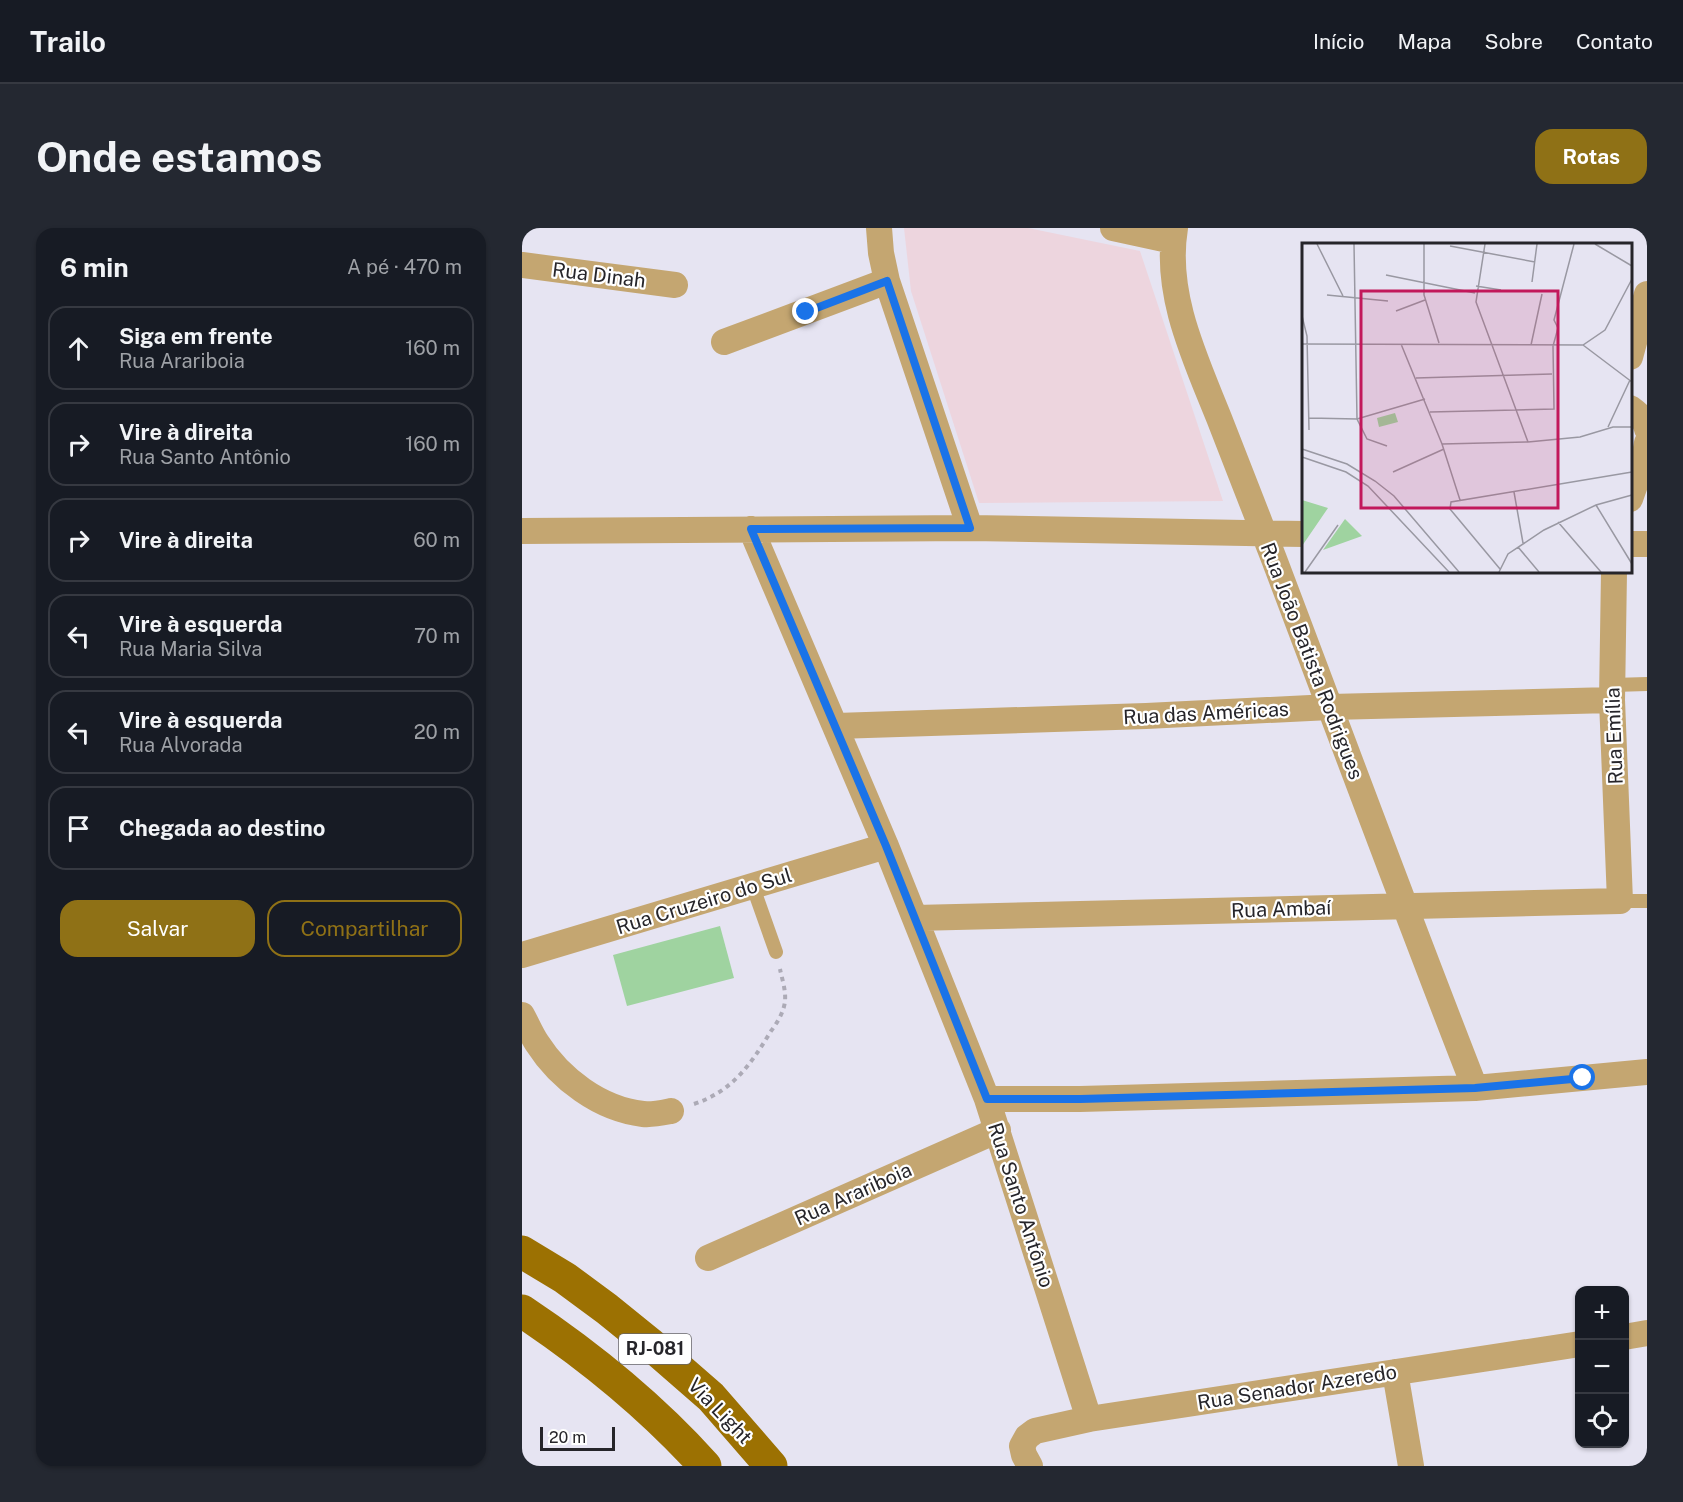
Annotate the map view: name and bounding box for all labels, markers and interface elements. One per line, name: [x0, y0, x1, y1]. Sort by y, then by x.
text: Trailo: [30, 25, 106, 58]
text: Início: [1313, 29, 1364, 54]
text: Mapa: [1397, 29, 1452, 54]
text: Sobre: [1485, 29, 1543, 54]
text: Contato: [1576, 29, 1653, 54]
button: Rotas: [1535, 129, 1647, 184]
text: Onde estamos: [36, 132, 322, 181]
inset map: [1302, 243, 1632, 573]
text: 6 min: [60, 252, 129, 283]
text: A pé · 470 m: [347, 255, 462, 279]
street label: Rua Dinah: [551, 257, 647, 293]
route end: [792, 298, 818, 324]
text: Siga em frente: [119, 323, 273, 349]
icon: ahead: [62, 332, 95, 365]
text: 160 m: [405, 336, 460, 360]
text: Rua Arariboia: [119, 349, 245, 373]
text: Vire à direita: [119, 419, 253, 445]
icon: right: [62, 428, 95, 461]
text: 160 m: [405, 432, 460, 456]
text: Rua Santo Antônio: [119, 445, 291, 469]
icon: right: [62, 524, 95, 557]
text: Vire à direita: [119, 527, 253, 553]
text: 60 m: [413, 528, 460, 552]
street label: Rua João Batista Rodrigues: [1256, 539, 1368, 783]
text: Vire à esquerda: [119, 611, 283, 637]
icon: left: [62, 620, 95, 653]
text: 70 m: [414, 624, 460, 648]
text: Rua Maria Silva: [119, 637, 262, 661]
street label: Rua Emília: [1600, 687, 1628, 785]
street label: Rua das Américas: [1123, 697, 1289, 729]
text: Vire à esquerda: [119, 707, 283, 733]
icon: left: [62, 716, 95, 749]
text: 20 m: [414, 720, 460, 744]
text: Rua Alvorada: [119, 733, 242, 757]
icon: arrive: [62, 812, 95, 845]
text: Chegada ao destino: [119, 815, 325, 841]
street label: Rua Cruzeiro do Sul: [613, 863, 795, 939]
street label: Rua Ambaí: [1231, 895, 1333, 923]
button: Salvar: [60, 900, 255, 957]
button: Compartilhar: [267, 900, 462, 957]
route start: [1569, 1064, 1595, 1090]
street label: Rua Santo Antônio: [983, 1120, 1059, 1290]
street label: Rua Arariboia: [791, 1157, 915, 1231]
map controls: [1575, 1286, 1629, 1448]
button: +: [1575, 1286, 1629, 1340]
road number: RJ-081: [619, 1334, 691, 1364]
button: −: [1575, 1340, 1629, 1394]
street label: Rua Senador Azeredo: [1196, 1359, 1398, 1415]
street label: Via Light: [683, 1373, 757, 1449]
button: locate: [1575, 1394, 1629, 1448]
scale bar: [540, 1424, 615, 1452]
text: 20 m: [549, 1428, 586, 1447]

